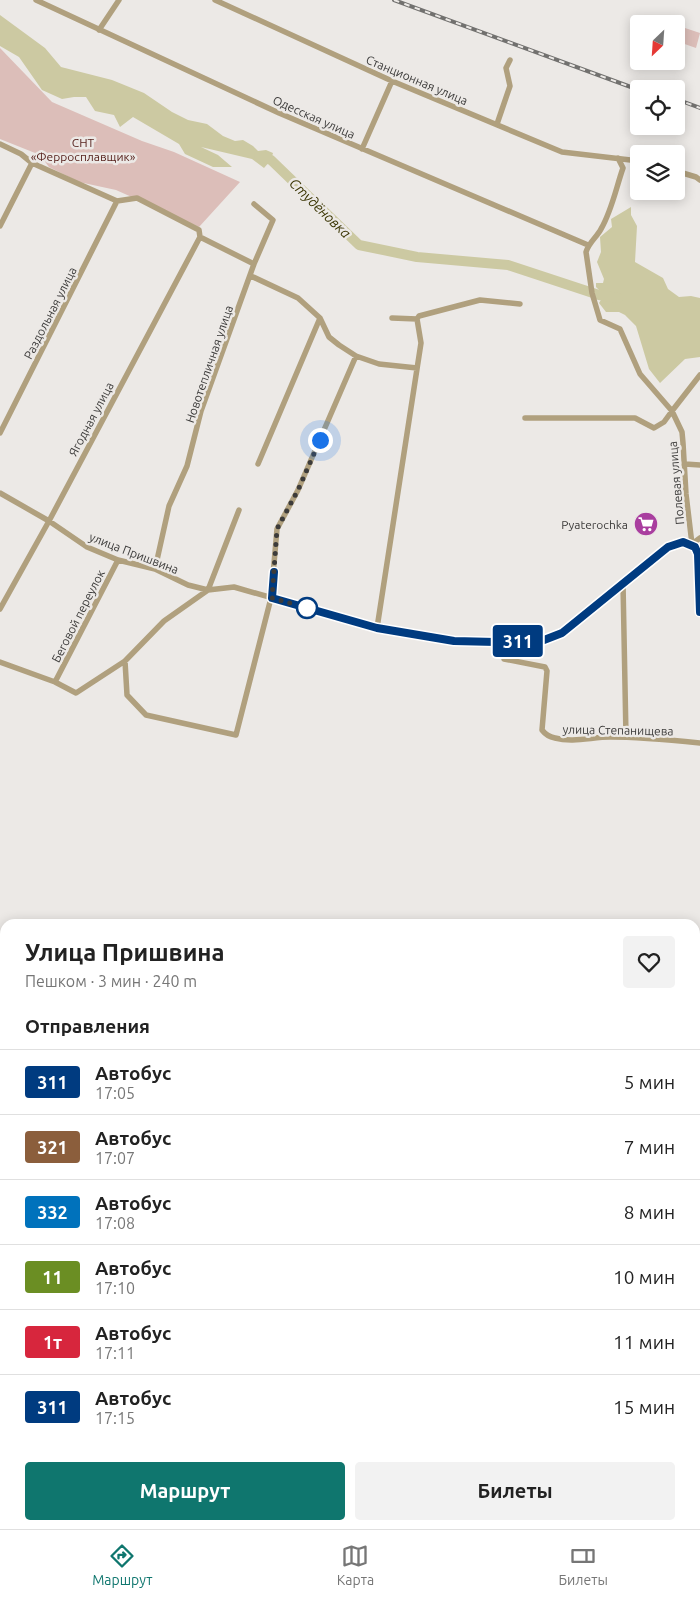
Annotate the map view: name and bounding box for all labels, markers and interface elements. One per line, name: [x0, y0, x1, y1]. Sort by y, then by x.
north arrow: [630, 15, 685, 70]
map controls: [630, 15, 685, 200]
street label: Станционная улица: [364, 53, 470, 107]
button: locate: [630, 80, 685, 135]
street label: Одесская улица: [271, 93, 357, 141]
park label: СНТ «Ферросплавщик»: [31, 136, 136, 163]
button: layers: [630, 145, 685, 200]
water label: Студёновка: [286, 175, 354, 241]
street label: Раздольная улица: [21, 265, 79, 361]
street label: Новотепличная улица: [183, 303, 235, 425]
street label: Ягодная улица: [66, 380, 116, 458]
your location: [308, 428, 333, 453]
street label: Полевая улица: [666, 441, 686, 525]
supermarket icon: Pyaterochka: [633, 511, 659, 537]
place label: Pyaterochka: [561, 518, 628, 531]
street label: улица Пришвина: [87, 530, 181, 576]
street label: Беговой переулок: [49, 567, 107, 665]
unlabelled marker: [296, 597, 318, 619]
line badge: 311: [489, 625, 547, 657]
text: 311: [503, 631, 533, 651]
street label: улица Степанищева: [562, 723, 674, 737]
button: heart: [623, 936, 675, 988]
text: Улица Пришвина: [25, 939, 225, 966]
text: Пешком · 3 мин · 240 m: [25, 972, 197, 990]
text: Отправления: [25, 1015, 150, 1037]
text: Автобус: [95, 1062, 171, 1084]
text: 5 мин: [624, 1071, 675, 1093]
text: 311: [37, 1072, 68, 1092]
text: 17:05: [95, 1084, 135, 1102]
text: Автобус: [95, 1127, 171, 1149]
text: 7 мин: [624, 1136, 675, 1158]
text: 321: [37, 1137, 68, 1157]
text: 17:07: [95, 1149, 135, 1167]
text: Автобус: [95, 1192, 171, 1214]
text: 8 мин: [624, 1201, 675, 1223]
text: 332: [37, 1202, 68, 1222]
text: 17:08: [95, 1214, 135, 1232]
text: Автобус: [95, 1257, 171, 1279]
text: 10 мин: [613, 1266, 675, 1288]
text: 11: [42, 1267, 63, 1287]
text: 17:10: [95, 1279, 135, 1297]
text: Автобус: [95, 1322, 171, 1344]
text: 11 мин: [613, 1331, 675, 1353]
text: 1т: [43, 1332, 62, 1352]
text: 17:11: [95, 1344, 135, 1362]
text: Автобус: [95, 1387, 171, 1409]
text: 15 мин: [613, 1396, 675, 1418]
text: 311: [37, 1397, 68, 1417]
text: 17:15: [95, 1409, 135, 1427]
button: Маршрут: [25, 1462, 345, 1520]
button: Билеты: [355, 1462, 675, 1520]
tab: Маршрут: [92, 1542, 153, 1588]
tab: Карта: [337, 1542, 374, 1588]
tab: Билеты: [558, 1542, 608, 1588]

